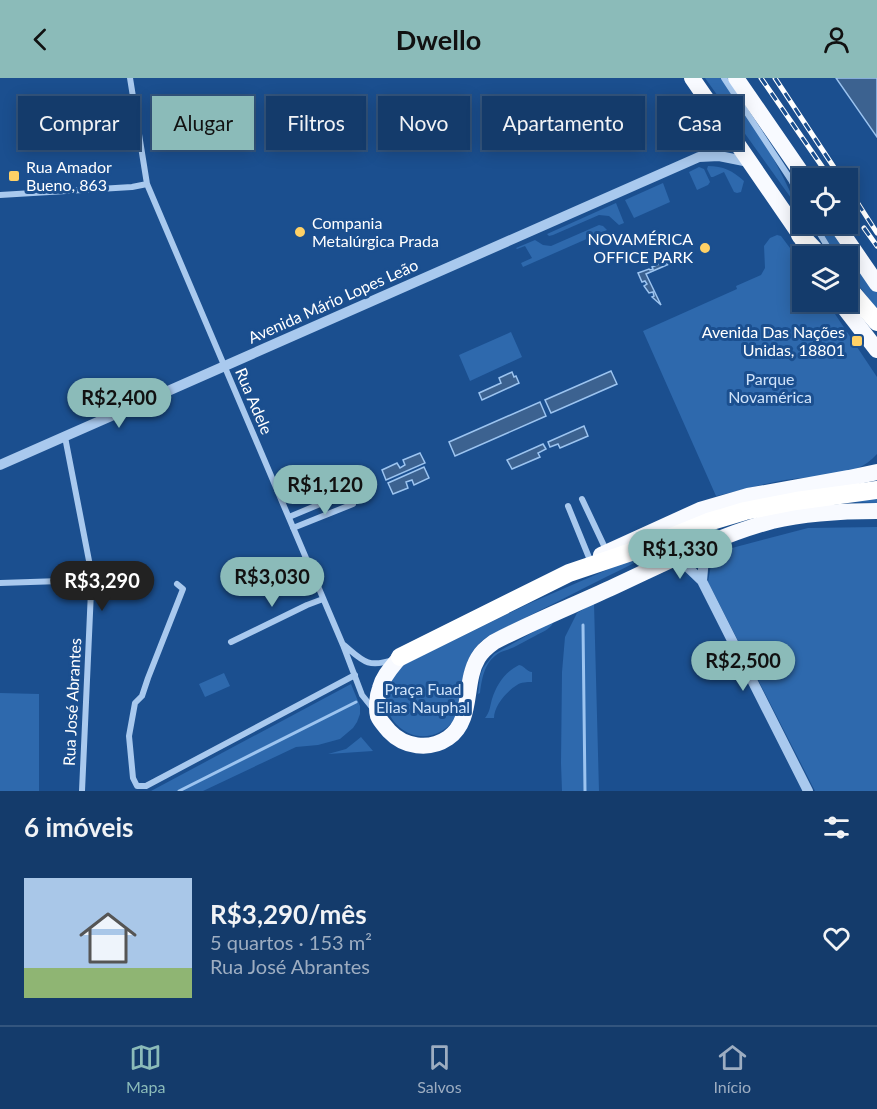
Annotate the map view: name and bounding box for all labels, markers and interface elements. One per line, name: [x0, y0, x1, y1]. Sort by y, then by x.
icon: back: [24, 23, 57, 56]
text: Dwello: [396, 23, 481, 56]
icon: person: [820, 23, 853, 56]
chip: Comprar: [18, 96, 140, 150]
chip: Alugar: [152, 96, 254, 150]
chip: Filtros: [266, 96, 366, 150]
chip: Novo: [378, 96, 470, 150]
chip: Apartamento: [482, 96, 645, 150]
chip: Casa: [657, 96, 743, 150]
place label: Rua Amador Bueno, 863: [26, 157, 112, 194]
map controls: [792, 168, 858, 312]
button: locate: [792, 168, 858, 234]
marker: Rua Amador Bueno, 863: [7, 169, 21, 183]
place label: Compania Metalúrgica Prada: [312, 213, 439, 250]
marker: Compania Metalúrgica Prada: [293, 225, 307, 239]
place label: NOVAMÉRICA OFFICE PARK: [587, 229, 693, 266]
marker: NOVAMÉRICA OFFICE PARK: [698, 241, 712, 255]
button: layers: [792, 246, 858, 312]
street label: Avenida Mário Lopes Leão: [245, 254, 421, 347]
place label: Avenida Das Nações Unidas, 18801: [702, 322, 845, 359]
marker: Avenida Das Nações Unidas, 18801: [850, 334, 864, 348]
street label: Rua Adele: [232, 365, 277, 437]
park label: Parque Novamérica: [728, 369, 812, 406]
pin: R$2,400: [64, 378, 174, 429]
text: R$2,400: [81, 385, 157, 409]
pin: R$1,120: [270, 465, 380, 516]
text: R$1,120: [287, 472, 363, 496]
pin: R$1,330: [625, 529, 735, 580]
text: R$1,330: [642, 536, 718, 560]
pin: R$3,030: [217, 557, 327, 608]
pin: R$3,290: [47, 561, 157, 612]
text: R$3,030: [234, 564, 310, 588]
text: R$3,290: [64, 568, 140, 592]
street label: Rua José Abrantes: [59, 638, 84, 766]
pin: R$2,500: [688, 641, 798, 692]
text: R$2,500: [705, 648, 781, 672]
park label: Praça Fuad Elias Nauphal: [376, 679, 470, 716]
text: 6 imóveis: [24, 811, 134, 843]
icon: filters: [820, 811, 853, 844]
text: R$3,290/mês: [210, 898, 367, 930]
icon: home: [72, 902, 144, 974]
icon: heart: [820, 922, 853, 955]
text: 5 quartos · 153 m²: [210, 930, 372, 954]
text: Rua José Abrantes: [210, 954, 370, 978]
tab: Mapa: [126, 1041, 165, 1096]
tab: Salvos: [417, 1041, 462, 1096]
tab: Início: [713, 1041, 751, 1096]

